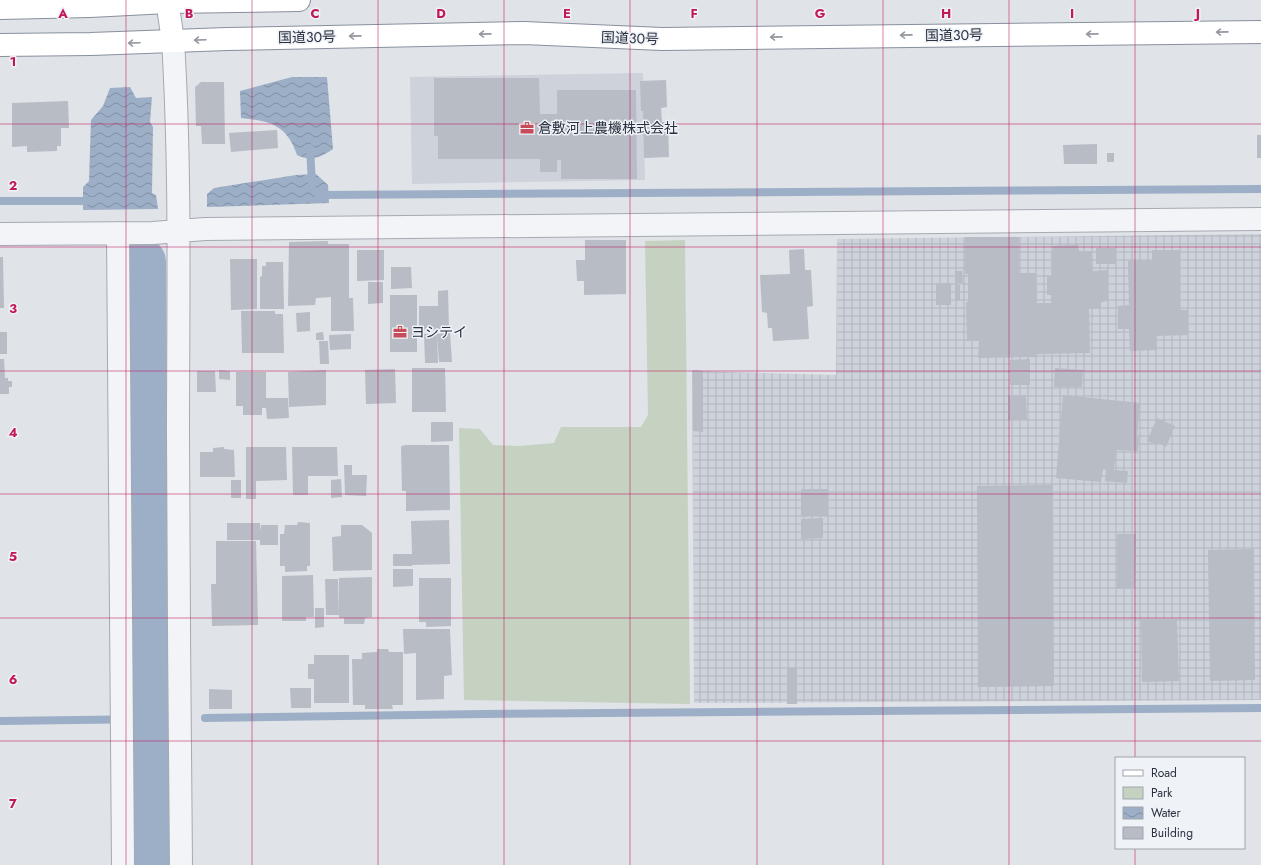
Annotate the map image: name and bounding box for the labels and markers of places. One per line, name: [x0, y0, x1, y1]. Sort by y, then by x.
place label: 倉敷河上農機株式会社: [538, 118, 678, 138]
office icon: 倉敷河上農機株式会社: [519, 120, 535, 136]
place label: ヨシテイ: [411, 322, 467, 342]
office icon: ヨシテイ: [392, 324, 408, 340]

